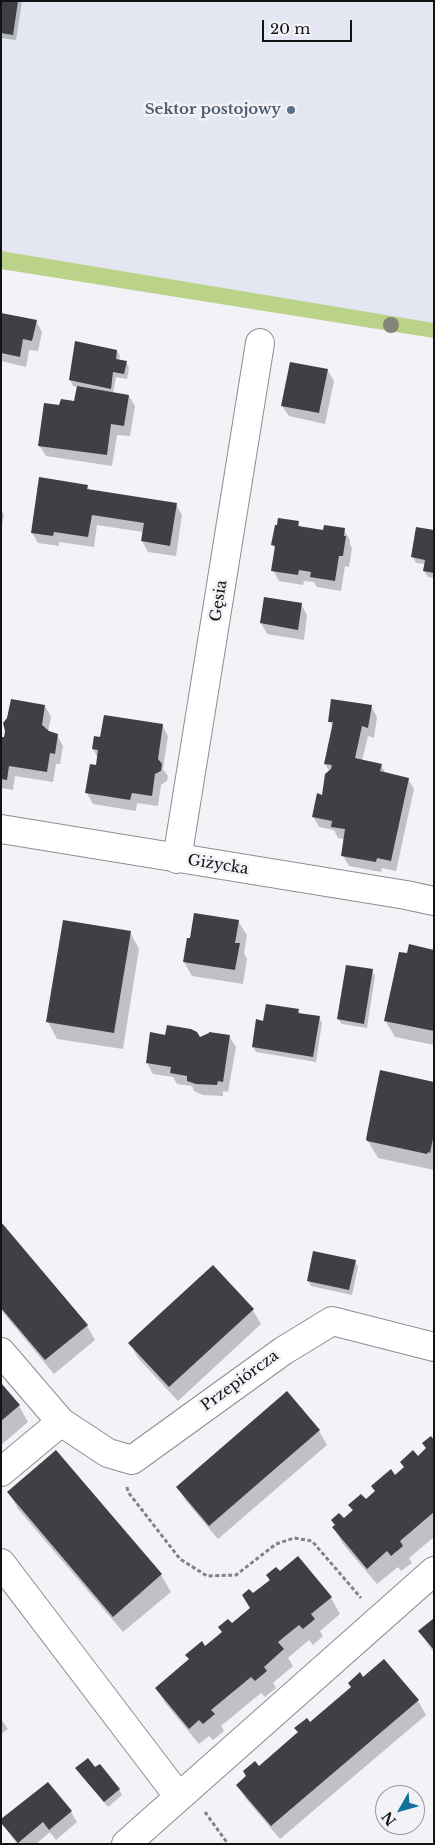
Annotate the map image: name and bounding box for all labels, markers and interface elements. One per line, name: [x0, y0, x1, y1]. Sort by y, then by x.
scale bar: [265, 10, 355, 42]
text: 20 m: [270, 19, 310, 38]
place label: Sektor postojowy: [145, 101, 281, 119]
marker: Sektor postojowy: [285, 104, 297, 116]
street label: Gęsia: [207, 579, 231, 623]
street label: Giżycka: [186, 851, 250, 879]
street label: Przepiórcza: [198, 1347, 282, 1415]
north arrow: [375, 1785, 425, 1835]
text: N: [378, 1808, 400, 1829]

